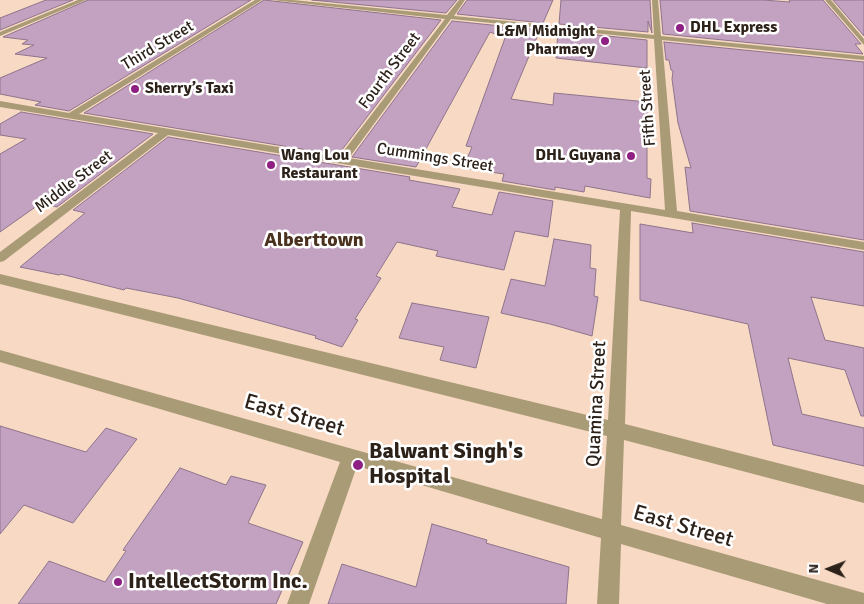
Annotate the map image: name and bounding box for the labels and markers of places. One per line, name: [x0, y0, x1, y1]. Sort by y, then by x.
place label: DHL Express: [690, 18, 777, 38]
place label: L&M Midnight Pharmacy: [496, 22, 595, 60]
marker: DHL Express: [674, 22, 686, 34]
marker: L&M Midnight Pharmacy: [599, 35, 611, 47]
place label: Sherry’s Taxi: [145, 79, 234, 99]
marker: Sherry’s Taxi: [129, 83, 141, 95]
place label: Wang Lou Restaurant: [281, 146, 358, 184]
place label: DHL Guyana: [535, 146, 621, 166]
marker: DHL Guyana: [625, 150, 637, 162]
marker: Wang Lou Restaurant: [265, 159, 277, 171]
place label: Balwant Singh's Hospital: [369, 439, 523, 491]
marker: Balwant Singh's Hospital: [351, 458, 365, 472]
place label: IntellectStorm Inc.: [128, 569, 308, 595]
marker: IntellectStorm Inc.: [112, 576, 124, 588]

